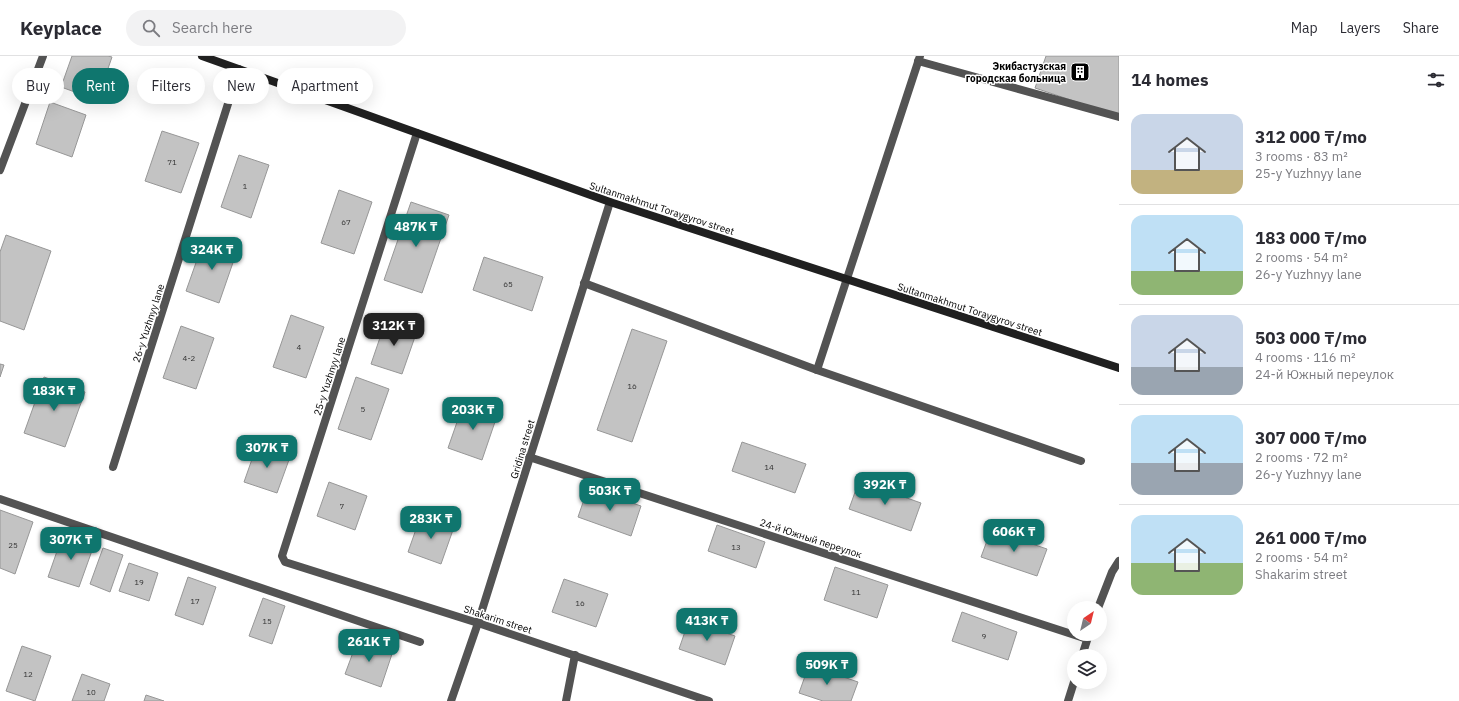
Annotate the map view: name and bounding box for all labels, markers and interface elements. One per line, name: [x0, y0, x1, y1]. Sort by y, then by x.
search box: [126, 10, 406, 46]
text: Keyplace: [20, 16, 102, 40]
icon: search: [140, 17, 162, 39]
text: Search here: [172, 18, 252, 37]
text: Map: [1291, 19, 1318, 37]
text: Layers: [1340, 19, 1381, 37]
text: Share: [1403, 19, 1439, 37]
place label: Экибастузская городская больница: [966, 60, 1066, 85]
building icon: Экибастузская городская больница: [1069, 61, 1091, 83]
chip: Buy: [12, 68, 64, 104]
chip: Rent: [72, 68, 129, 104]
chip: Filters: [137, 68, 205, 104]
chip: New: [213, 68, 269, 104]
chip: Apartment: [277, 68, 373, 104]
text: 14 homes: [1131, 69, 1208, 91]
icon: filters: [1425, 69, 1447, 91]
text: 312 000 ₸/mo: [1255, 126, 1367, 148]
icon: home: [1163, 130, 1211, 178]
text: 3 rooms · 83 m²: [1255, 148, 1348, 165]
house number: 71: [167, 157, 177, 167]
text: 25-y Yuzhnyy lane: [1255, 165, 1362, 182]
street label: Sultanmakhmut Toraygyrov street: [588, 179, 736, 238]
house number: 1: [243, 181, 248, 191]
pin: 487K ₸: [383, 214, 449, 248]
house number: 67: [341, 217, 351, 227]
text: 487K ₸: [394, 218, 438, 235]
text: 183 000 ₸/mo: [1255, 227, 1367, 249]
icon: home: [1163, 231, 1211, 279]
pin: 324K ₸: [179, 237, 245, 271]
text: 324K ₸: [190, 241, 234, 258]
text: 2 rooms · 54 m²: [1255, 249, 1348, 266]
text: 26-y Yuzhnyy lane: [1255, 266, 1362, 283]
house number: 65: [503, 279, 513, 289]
street label: Sultanmakhmut Toraygyrov street: [896, 280, 1044, 339]
street label: 26-y Yuzhnyy lane: [130, 282, 167, 364]
pin: 312K ₸: [361, 313, 427, 347]
text: 312K ₸: [372, 317, 416, 334]
text: 503 000 ₸/mo: [1255, 327, 1367, 349]
icon: home: [1163, 331, 1211, 379]
street label: 25-y Yuzhnyy lane: [311, 335, 348, 417]
house number: 4: [297, 342, 302, 352]
text: 4 rooms · 116 m²: [1255, 349, 1356, 366]
house number: 4-2: [183, 353, 196, 363]
text: 24-й Южный переулок: [1255, 366, 1394, 383]
pin: 183K ₸: [21, 378, 87, 412]
house number: 16: [627, 381, 637, 391]
text: 183K ₸: [32, 382, 76, 399]
pin: 203K ₸: [440, 397, 506, 431]
text: 203K ₸: [451, 401, 495, 418]
house number: 5: [361, 404, 366, 414]
street label: Gridina street: [507, 418, 538, 480]
text: 307 000 ₸/mo: [1255, 427, 1367, 449]
icon: home: [1163, 431, 1211, 479]
pin: 307K ₸: [234, 435, 300, 469]
text: 307K ₸: [245, 439, 289, 456]
text: 2 rooms · 72 m²: [1255, 449, 1348, 466]
house number: 14: [764, 462, 774, 472]
text: 26-y Yuzhnyy lane: [1255, 466, 1362, 483]
pin: 392K ₸: [852, 472, 918, 506]
text: 392K ₸: [863, 476, 907, 493]
pin: 503K ₸: [577, 478, 643, 512]
text: 503K ₸: [588, 482, 632, 499]
house number: 7: [340, 501, 345, 511]
pin: 283K ₸: [398, 506, 464, 540]
text: 283K ₸: [409, 510, 453, 527]
street label: 24-й Южный переулок: [758, 516, 864, 561]
pin: 606K ₸: [981, 519, 1047, 553]
text: 606K ₸: [992, 523, 1036, 540]
pin: 307K ₸: [38, 527, 104, 561]
text: 261 000 ₸/mo: [1255, 527, 1367, 549]
text: 307K ₸: [49, 531, 93, 548]
icon: home: [1163, 531, 1211, 579]
house number: 25: [8, 540, 18, 550]
house number: 13: [731, 542, 741, 552]
text: 2 rooms · 54 m²: [1255, 549, 1348, 566]
text: Shakarim street: [1255, 566, 1347, 583]
house number: 19: [134, 577, 144, 587]
house number: 11: [851, 587, 861, 597]
house number: 17: [190, 596, 200, 606]
house number: 16: [575, 598, 585, 608]
north arrow: [1067, 601, 1107, 641]
map controls: [1067, 601, 1107, 689]
street label: Shakarim street: [462, 602, 534, 637]
pin: 413K ₸: [674, 608, 740, 642]
text: 413K ₸: [685, 612, 729, 629]
house number: 15: [262, 616, 272, 626]
pin: 261K ₸: [336, 629, 402, 663]
house number: 9: [982, 631, 987, 641]
text: 261K ₸: [347, 633, 391, 650]
button: layers: [1067, 649, 1107, 689]
pin: 509K ₸: [794, 652, 860, 686]
text: 509K ₸: [805, 656, 849, 673]
house number: 12: [23, 669, 33, 679]
house number: 10: [86, 687, 96, 697]

